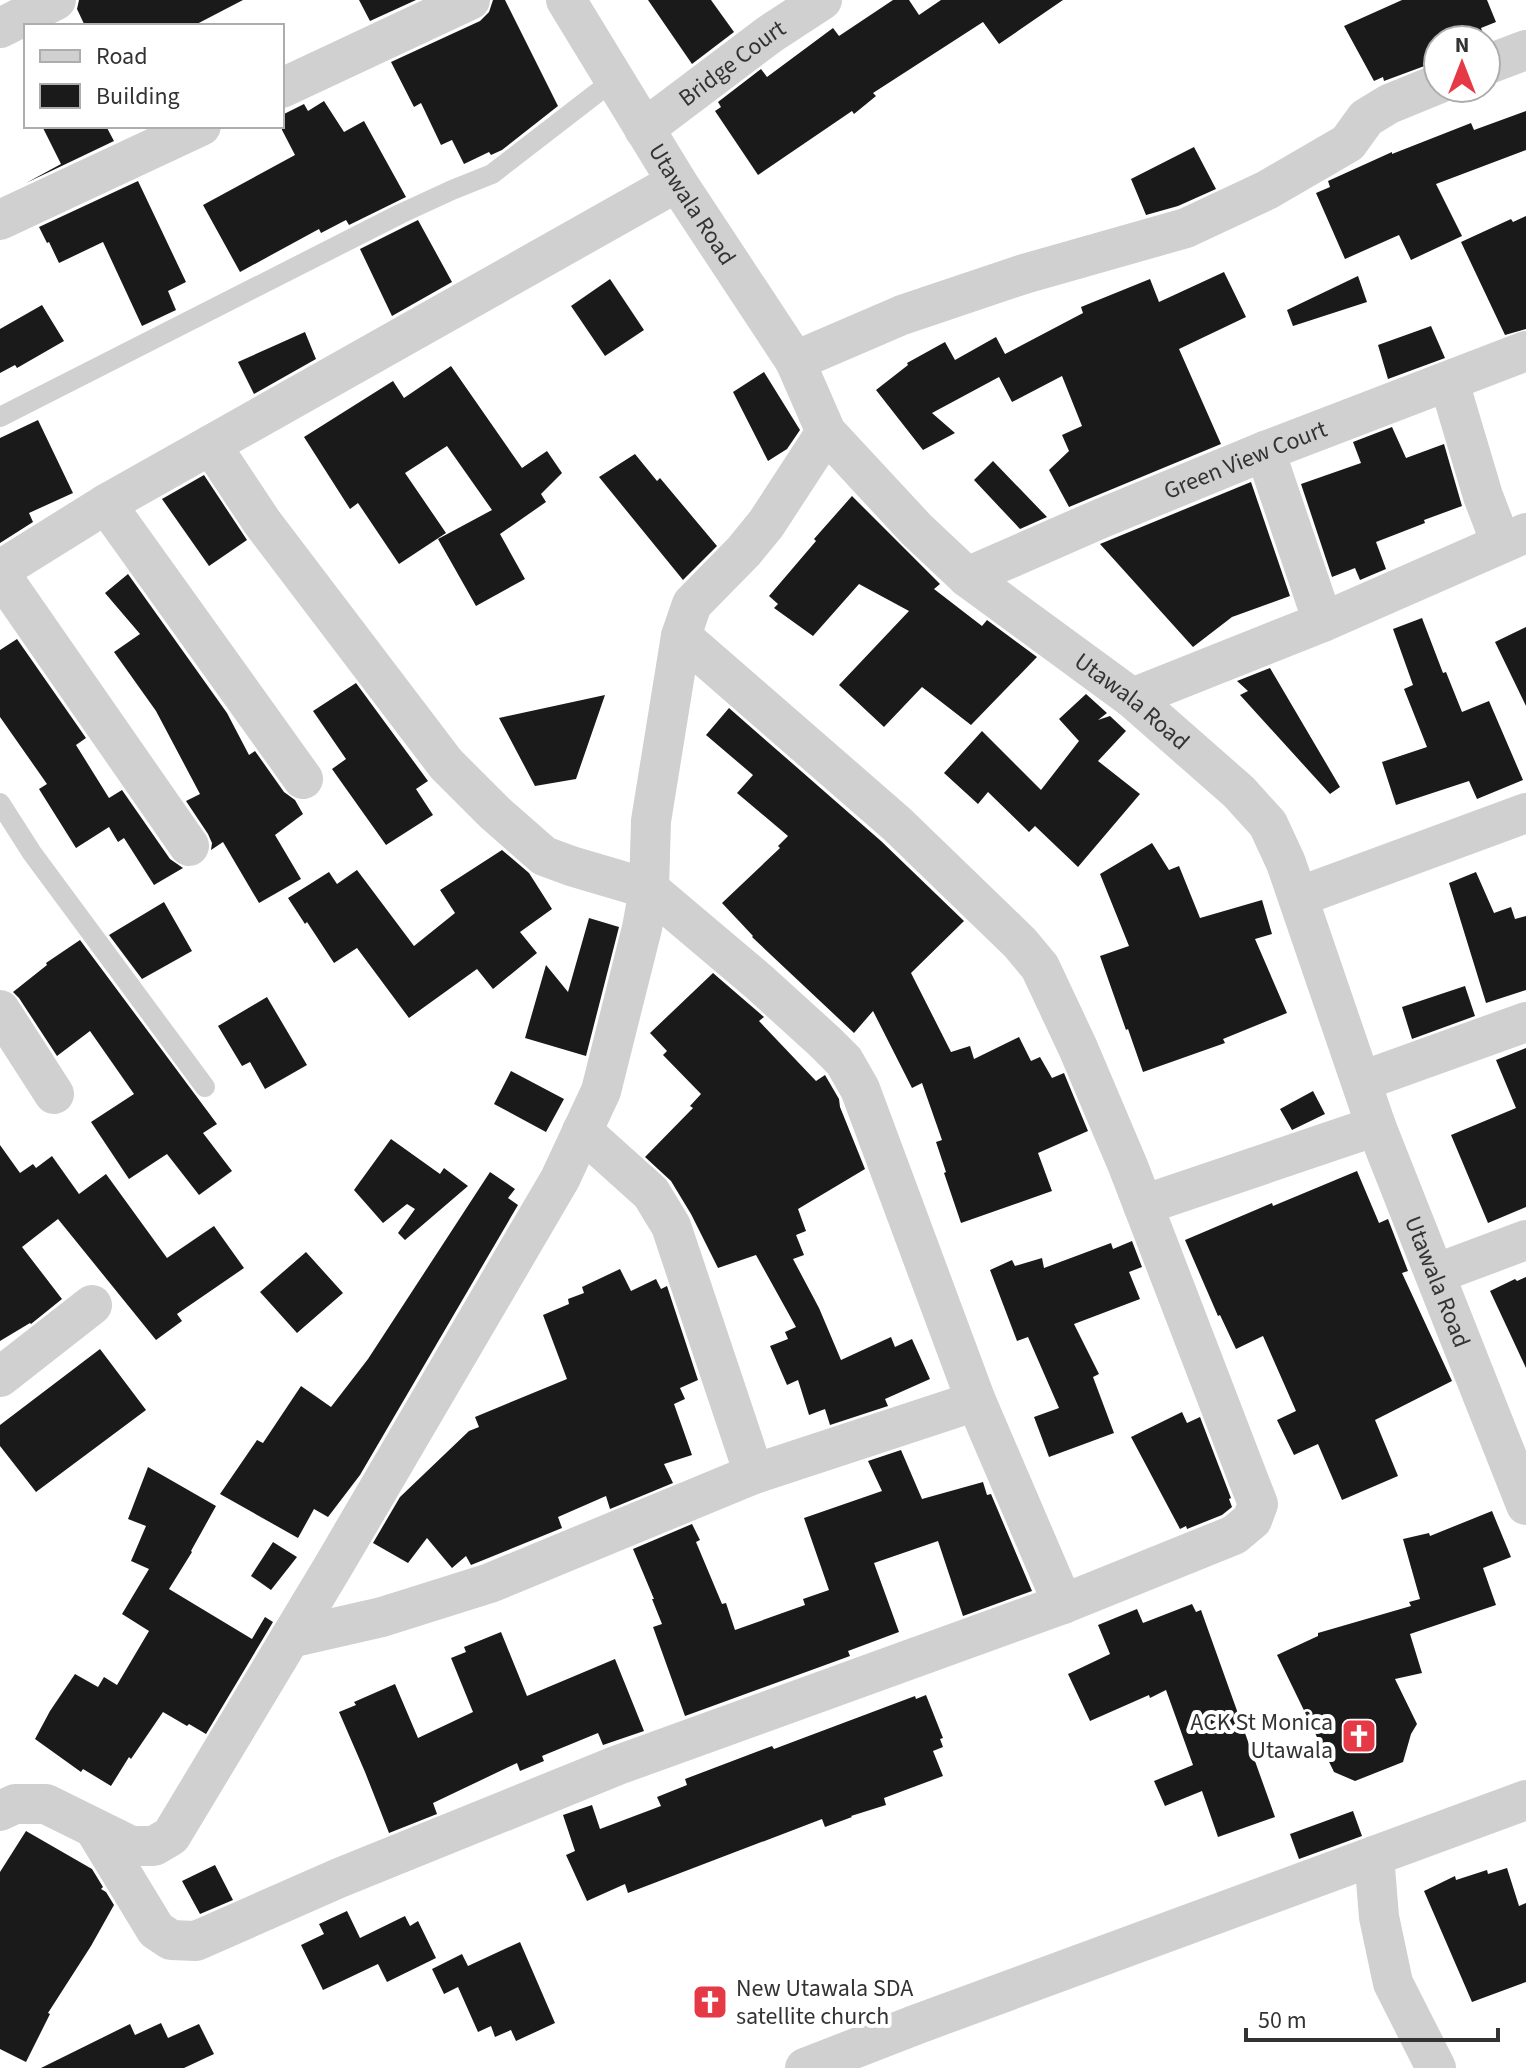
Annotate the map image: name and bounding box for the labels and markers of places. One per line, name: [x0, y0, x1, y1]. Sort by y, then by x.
place label: ACK St Monica Utawala: [1190, 1705, 1333, 1768]
church icon: ACK St Monica Utawala: [1340, 1717, 1378, 1755]
place label: New Utawala SDA satellite church: [736, 1971, 913, 2034]
church icon: New Utawala SDA satellite church: [691, 1983, 729, 2021]

